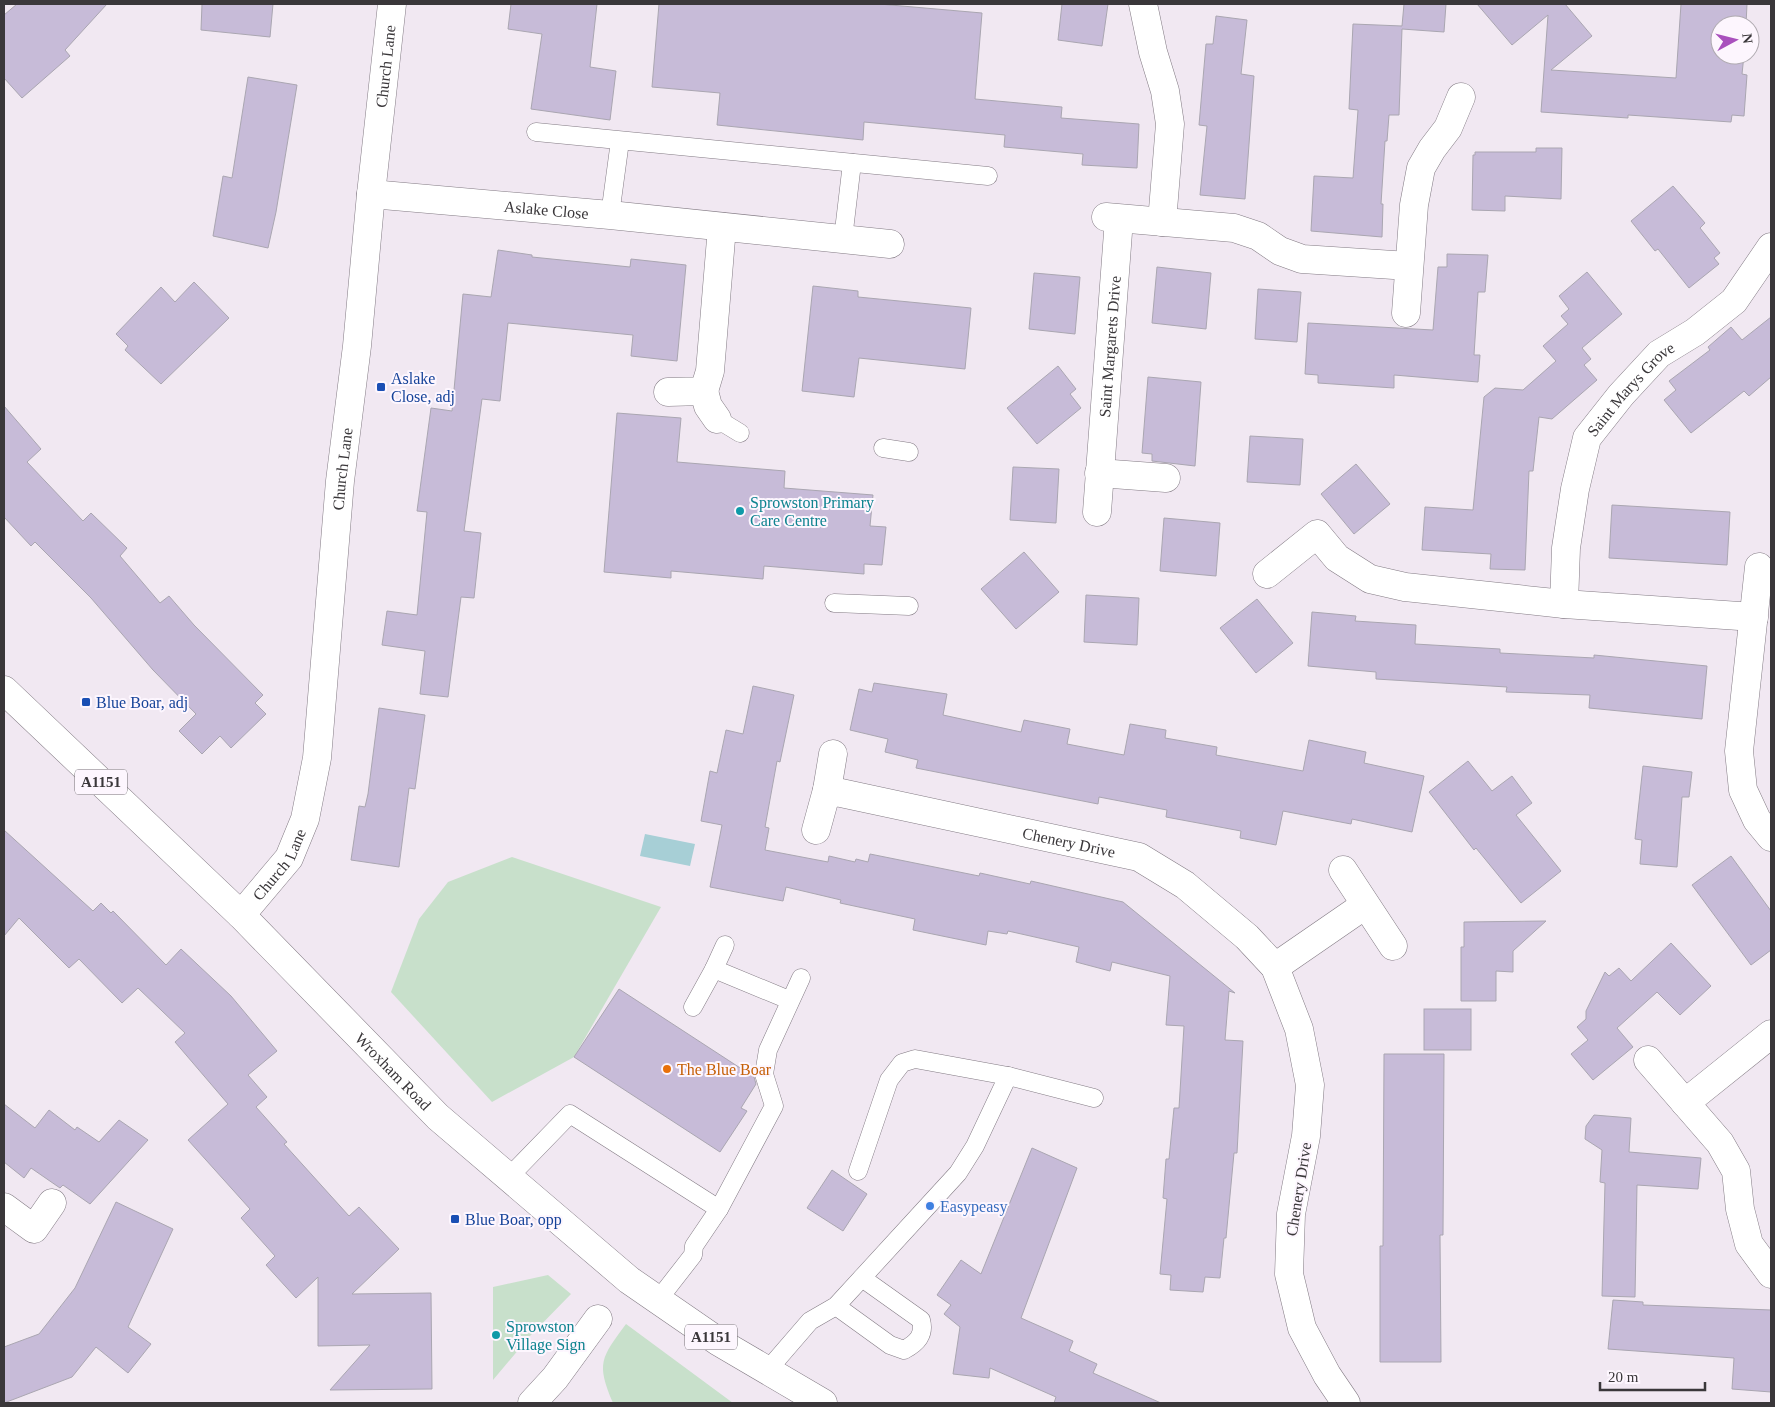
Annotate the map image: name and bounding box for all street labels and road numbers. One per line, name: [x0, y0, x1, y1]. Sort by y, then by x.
street label: Church Lane: [373, 24, 399, 109]
street label: Aslake Close: [503, 198, 589, 222]
street label: Saint Margarets Drive: [1096, 275, 1124, 418]
street label: Saint Marys Grove: [1584, 339, 1677, 440]
street label: Church Lane: [330, 427, 356, 511]
road number: A1151: [75, 770, 127, 794]
street label: Chenery Drive: [1021, 824, 1117, 861]
street label: Church Lane: [249, 826, 309, 904]
street label: Wroxham Road: [352, 1029, 434, 1114]
street label: Chenery Drive: [1283, 1141, 1315, 1237]
road number: A1151: [685, 1324, 737, 1350]

